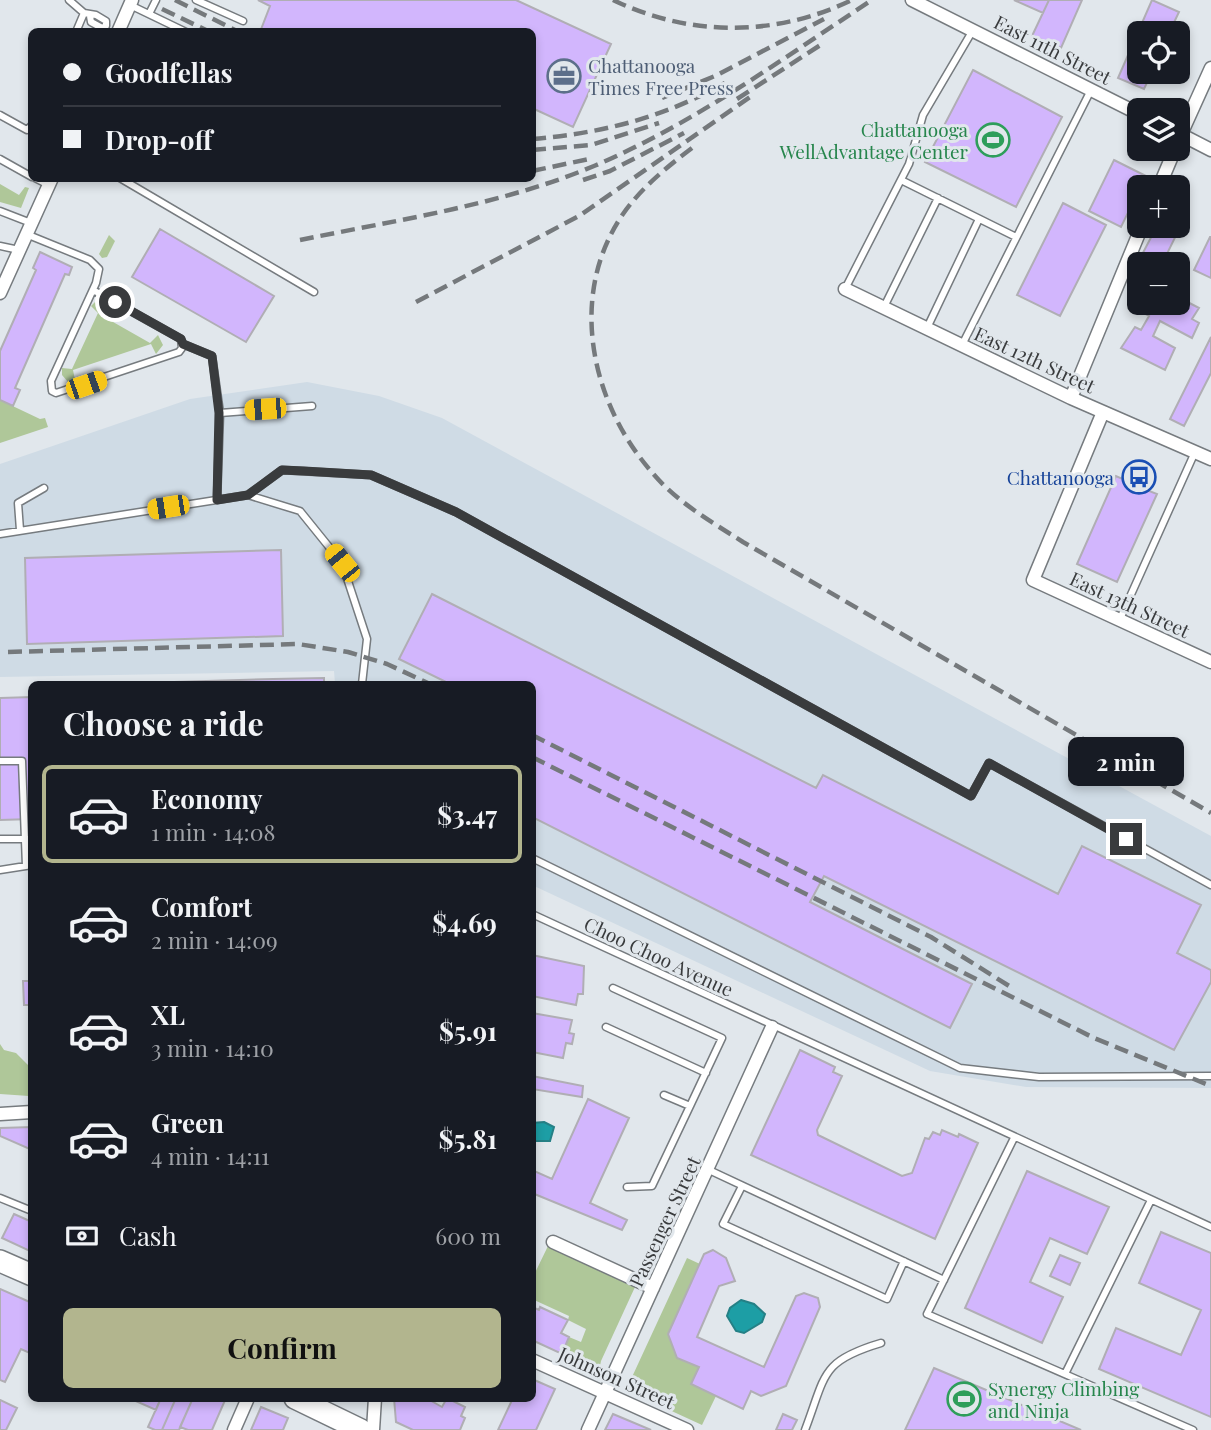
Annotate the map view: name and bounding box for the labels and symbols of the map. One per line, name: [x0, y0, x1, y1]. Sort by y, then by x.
street label: East 11th Street: [990, 8, 1116, 90]
place label: Chattanooga Times Free Press: [588, 52, 734, 100]
office icon: Chattanooga Times Free Press: [545, 57, 583, 95]
place label: Chattanooga WellAdvantage Center: [778, 116, 969, 164]
sports icon: Chattanooga WellAdvantage Center: [974, 121, 1012, 159]
route start: [99, 286, 131, 318]
street label: East 12th Street: [970, 320, 1100, 398]
car: [63, 368, 110, 402]
car: [244, 397, 287, 421]
bus stop icon: Chattanooga: [1120, 458, 1158, 496]
place label: Chattanooga: [1007, 464, 1115, 490]
car: [146, 493, 191, 521]
car: [321, 540, 364, 586]
street label: East 13th Street: [1066, 565, 1194, 643]
callout: 2 min: [1068, 738, 1184, 786]
route end: [1110, 823, 1142, 855]
street label: Choo Choo Avenue: [580, 910, 738, 1002]
street label: Passenger Street: [622, 1151, 706, 1291]
street label: Johnson Street: [554, 1339, 679, 1414]
place label: Synergy Climbing and Ninja: [988, 1375, 1139, 1423]
sports icon: Synergy Climbing and Ninja: [945, 1380, 983, 1418]

